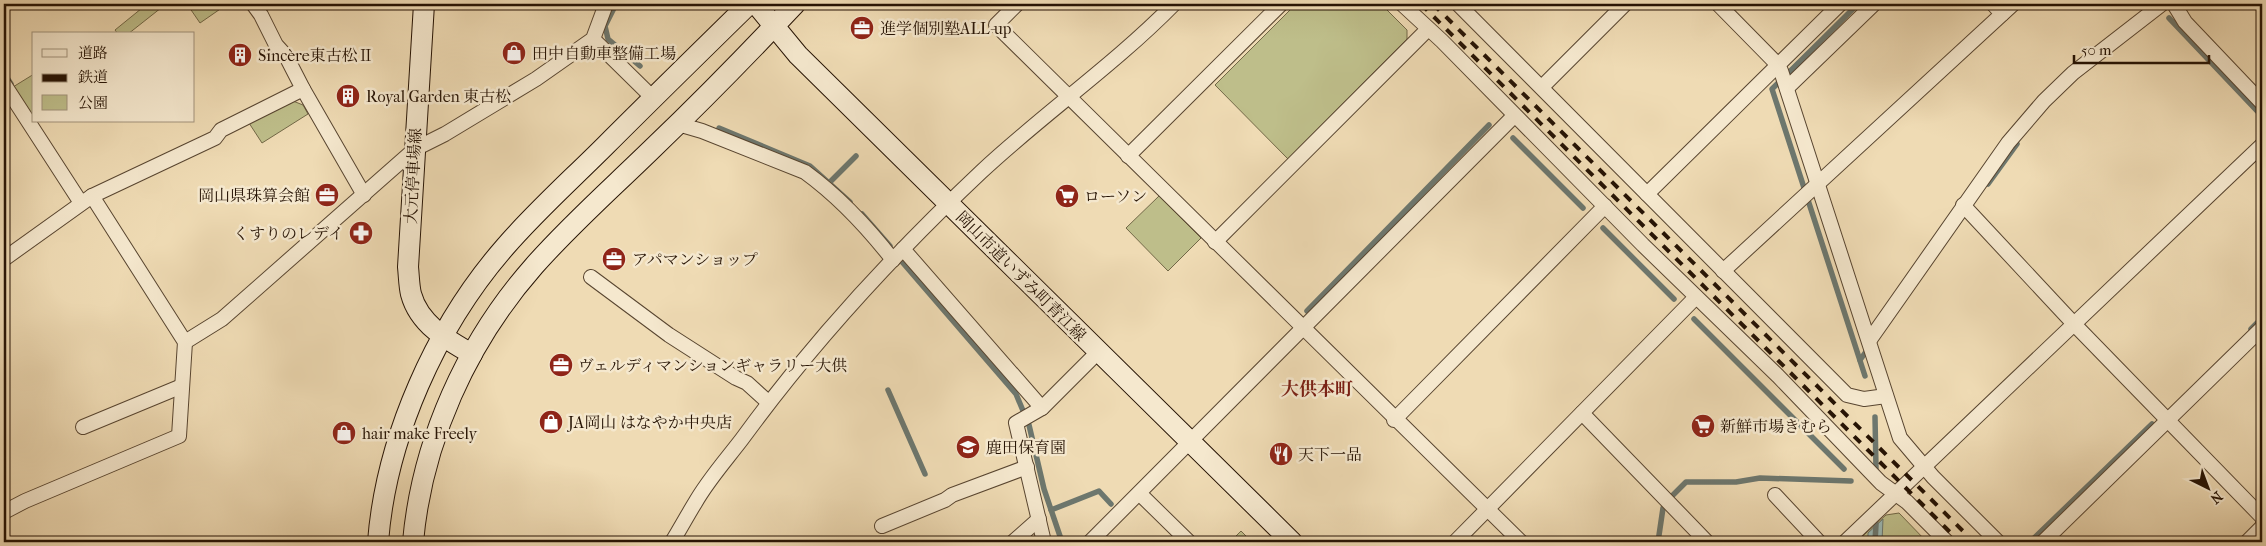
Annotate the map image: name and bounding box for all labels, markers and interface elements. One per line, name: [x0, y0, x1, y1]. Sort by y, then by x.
office icon: 進学個別塾ALL-up: [849, 15, 875, 41]
place label: 進学個別塾ALL-up: [880, 19, 1012, 38]
legend: [32, 32, 195, 122]
scale bar: [2074, 32, 2208, 64]
shop icon: 田中自動車整備工場: [501, 40, 527, 66]
text: 50 m: [2081, 41, 2112, 59]
building icon: Sincère東古松Ⅱ: [227, 42, 253, 68]
text: 道路: [78, 44, 108, 62]
place label: 田中自動車整備工場: [532, 44, 676, 63]
place label: Sincère東古松Ⅱ: [258, 46, 374, 65]
text: 鉄道: [78, 68, 108, 86]
building icon: Royal Garden 東古松: [335, 83, 361, 109]
place label: Royal Garden 東古松: [366, 87, 511, 106]
text: 公園: [78, 94, 108, 112]
street label: 大元停車場線: [401, 128, 425, 224]
office icon: 岡山県珠算会館: [314, 182, 340, 208]
supermarket icon: ローソン: [1054, 183, 1080, 209]
place label: 岡山県珠算会館: [198, 186, 310, 205]
place label: ローソン: [1084, 187, 1147, 206]
street label: 岡山市道いずみ町青江線: [952, 207, 1090, 345]
pharmacy icon: くすりのレデイ: [348, 220, 374, 246]
place label: くすりのレデイ: [233, 224, 344, 243]
office icon: アパマンショップ: [601, 246, 627, 272]
place label: アパマンショップ: [632, 250, 758, 269]
office icon: ヴェルディマンションギャラリー大供: [548, 352, 574, 378]
place label: ヴェルディマンションギャラリー大供: [578, 356, 847, 375]
district label: 大供本町: [1281, 379, 1353, 400]
shop icon: JA岡山 はなやか中央店: [538, 409, 564, 435]
place label: JA岡山 はなやか中央店: [566, 413, 732, 432]
supermarket icon: 新鮮市場きむら: [1690, 413, 1716, 439]
place label: 新鮮市場きむら: [1720, 417, 1832, 436]
shop icon: hair make Freely: [331, 420, 357, 446]
place label: hair make Freely: [362, 424, 478, 443]
school or university icon: 鹿田保育園: [955, 434, 981, 460]
place label: 鹿田保育園: [986, 438, 1066, 457]
restaurant icon: 天下一品: [1268, 441, 1294, 467]
place label: 天下一品: [1298, 445, 1362, 464]
north arrow: [2184, 464, 2234, 514]
text: N: [2206, 487, 2226, 507]

